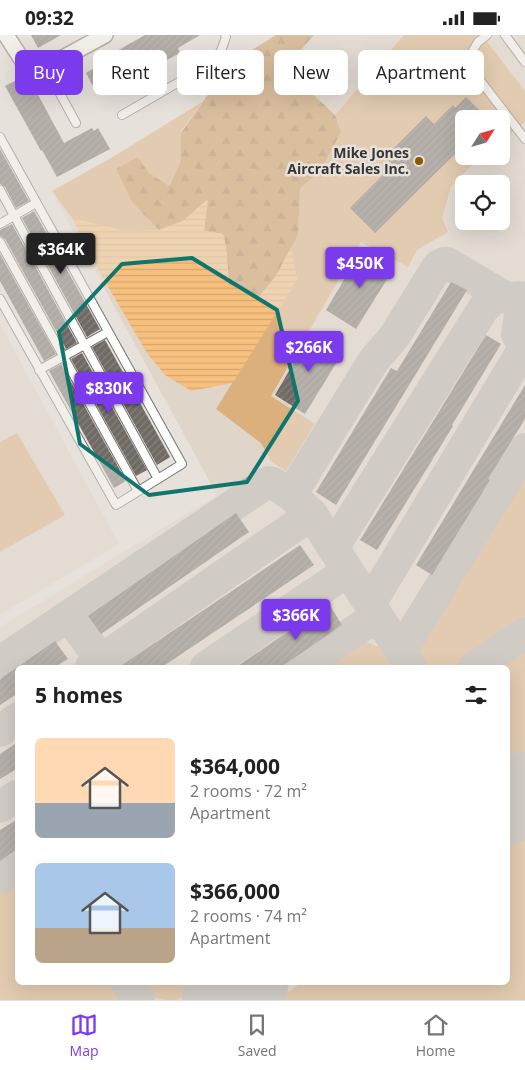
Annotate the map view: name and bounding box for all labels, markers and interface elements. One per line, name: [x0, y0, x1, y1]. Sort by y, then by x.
text: 09:32: [25, 5, 74, 31]
chip: Buy: [15, 50, 83, 95]
chip: Rent: [93, 50, 167, 95]
chip: Filters: [177, 50, 264, 95]
chip: New: [274, 50, 348, 95]
chip: Apartment: [358, 50, 484, 95]
north arrow: [455, 110, 510, 165]
map controls: [455, 110, 510, 230]
place label: Mike Jones Aircraft Sales Inc.: [287, 143, 409, 178]
marker: Mike Jones Aircraft Sales Inc.: [413, 155, 425, 167]
button: locate: [455, 175, 510, 230]
pin: $364K: [26, 233, 96, 275]
text: $364K: [37, 238, 85, 260]
pin: $450K: [325, 247, 395, 289]
text: $450K: [336, 252, 384, 274]
pin: $266K: [274, 331, 344, 373]
text: $266K: [285, 336, 333, 358]
pin: $830K: [74, 371, 144, 414]
text: $830K: [85, 377, 133, 399]
pin: $366K: [261, 599, 331, 641]
text: $366K: [272, 604, 320, 626]
text: 5 homes: [35, 681, 123, 709]
icon: filters: [462, 681, 490, 709]
text: $364,000: [190, 752, 280, 780]
icon: home: [75, 758, 135, 818]
text: 2 rooms · 72 m²: [190, 780, 307, 802]
text: Apartment: [190, 802, 270, 824]
text: $366,000: [190, 877, 280, 905]
icon: home: [75, 883, 135, 943]
text: 2 rooms · 74 m²: [190, 905, 307, 927]
text: Apartment: [190, 927, 270, 949]
tab: Map: [70, 1011, 99, 1060]
tab: Saved: [238, 1011, 277, 1060]
tab: Home: [416, 1011, 455, 1060]

